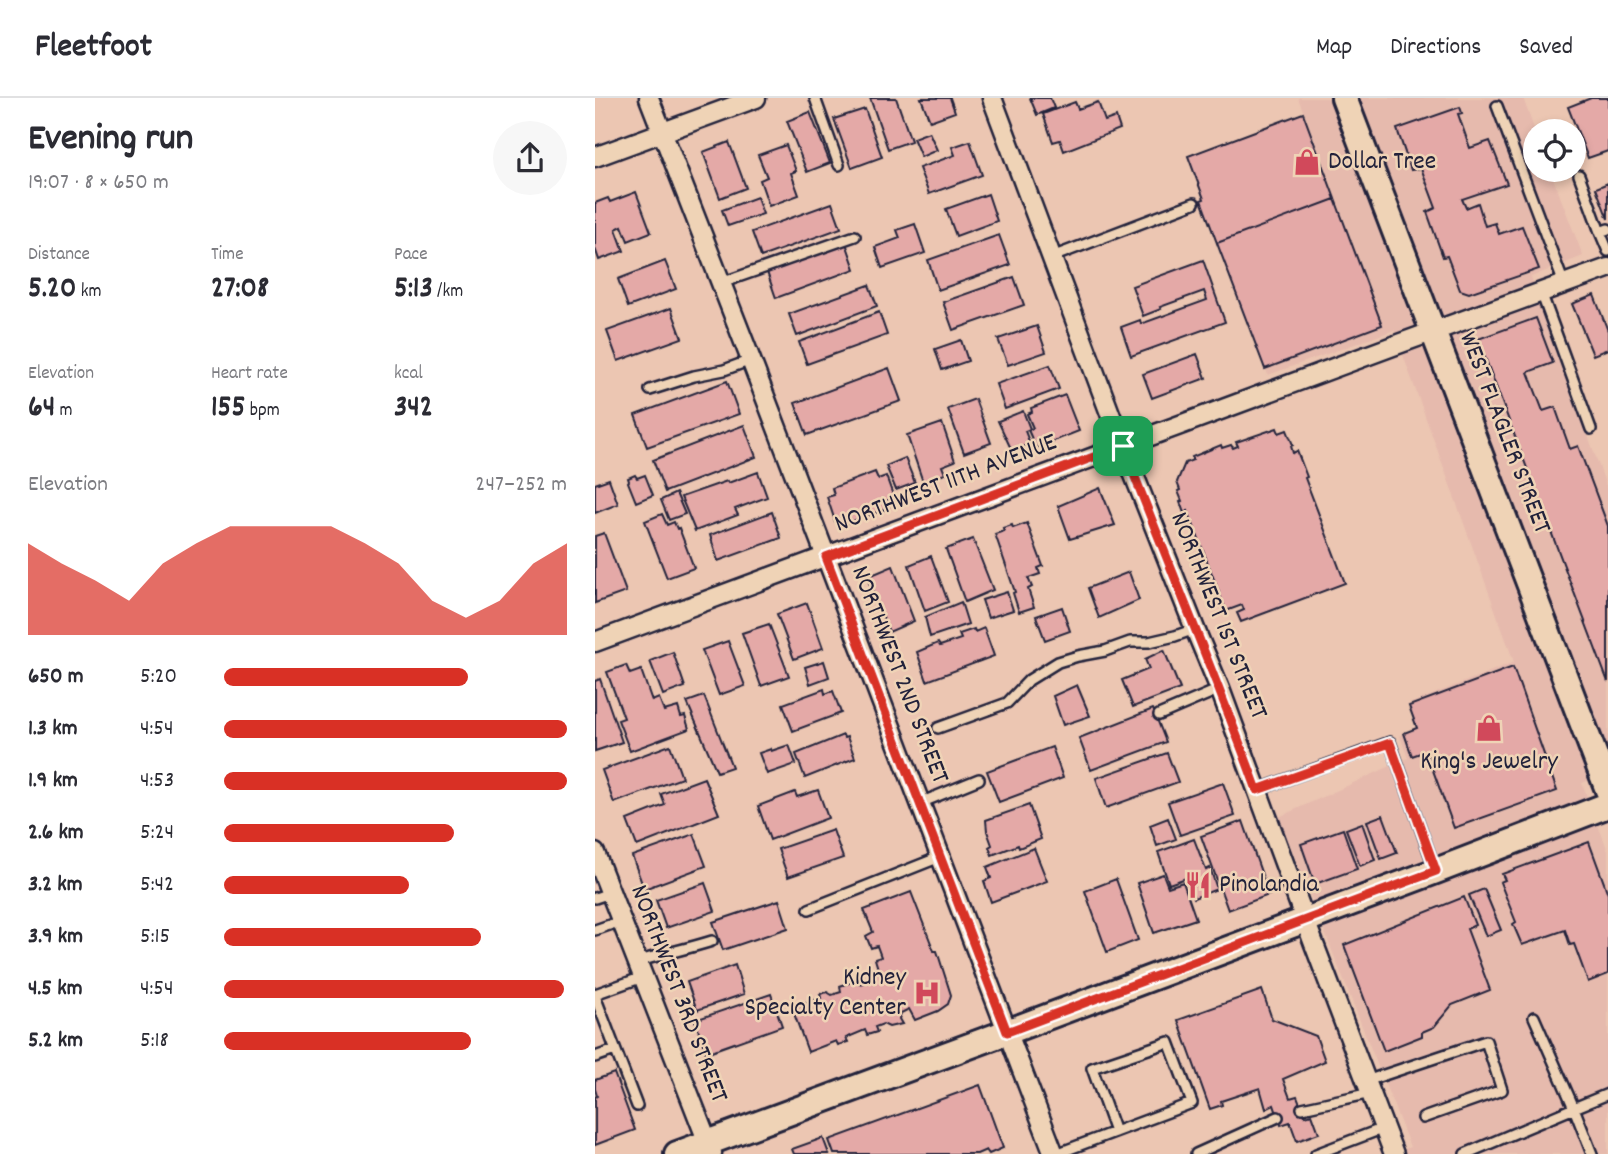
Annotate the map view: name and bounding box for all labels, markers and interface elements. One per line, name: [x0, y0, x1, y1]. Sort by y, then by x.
text: Fleetfoot: [35, 25, 152, 72]
text: Map: [1316, 31, 1352, 65]
text: Directions: [1390, 31, 1481, 65]
text: Saved: [1519, 31, 1573, 65]
text: Evening run: [28, 113, 193, 168]
map controls: [1523, 119, 1586, 182]
button: locate: [1523, 119, 1586, 182]
button: share: [493, 121, 567, 195]
place label: Dollar Tree: [1328, 144, 1436, 181]
shop icon: Dollar Tree: [1292, 147, 1322, 177]
text: 19:07 · 8 × 650 m: [28, 167, 169, 200]
text: Distance: [28, 242, 90, 269]
text: Time: [211, 242, 244, 269]
text: Pace: [394, 242, 428, 269]
text: 5.20: [28, 269, 76, 312]
text: 27:08: [211, 269, 269, 312]
text: 5:13: [394, 269, 433, 312]
text: km: [76, 279, 102, 306]
text: /km: [433, 279, 463, 306]
street label: WEST FLAGLER STREET: [1448, 327, 1560, 540]
text: Elevation: [28, 361, 94, 388]
text: Heart rate: [211, 361, 288, 388]
text: kcal: [394, 361, 423, 388]
text: 64: [28, 388, 55, 431]
text: 155: [211, 388, 245, 431]
text: 342: [394, 388, 433, 431]
text: m: [55, 398, 73, 425]
text: bpm: [245, 398, 280, 425]
pin: [1093, 416, 1153, 476]
street label: NORTHWEST 11TH AVENUE: [829, 424, 1063, 543]
icon: arrive: [1104, 427, 1142, 465]
text: Elevation: [28, 469, 108, 502]
text: 247–252 m: [475, 469, 567, 502]
street label: NORTHWEST 1ST STREET: [1159, 507, 1277, 726]
street label: NORTHWEST 2ND STREET: [840, 561, 958, 790]
text: 650 m: [28, 661, 84, 694]
text: 5:20: [140, 661, 177, 694]
text: 1.3 km: [28, 713, 78, 746]
text: 4:54: [140, 713, 174, 746]
shop icon: King's Jewelry: [1474, 713, 1504, 743]
place label: King's Jewelry: [1420, 744, 1558, 781]
text: 1.9 km: [28, 765, 78, 798]
text: 4:53: [140, 765, 174, 798]
text: 2.6 km: [28, 817, 84, 850]
text: 5:24: [140, 817, 174, 850]
place label: Pinolandia: [1219, 867, 1319, 904]
text: 3.2 km: [28, 869, 83, 902]
text: 5:42: [140, 869, 174, 902]
restaurant icon: Pinolandia: [1183, 870, 1213, 900]
street label: NORTHWEST 3RD STREET: [619, 880, 737, 1109]
text: 3.9 km: [28, 921, 83, 954]
text: 5:15: [140, 921, 170, 954]
place label: Kidney Specialty Center: [744, 960, 906, 1027]
text: 4.5 km: [28, 973, 83, 1006]
text: 4:54: [140, 973, 174, 1006]
hospital icon: Kidney Specialty Center: [912, 978, 942, 1008]
text: 5.2 km: [28, 1025, 83, 1058]
text: 5:18: [140, 1025, 169, 1058]

